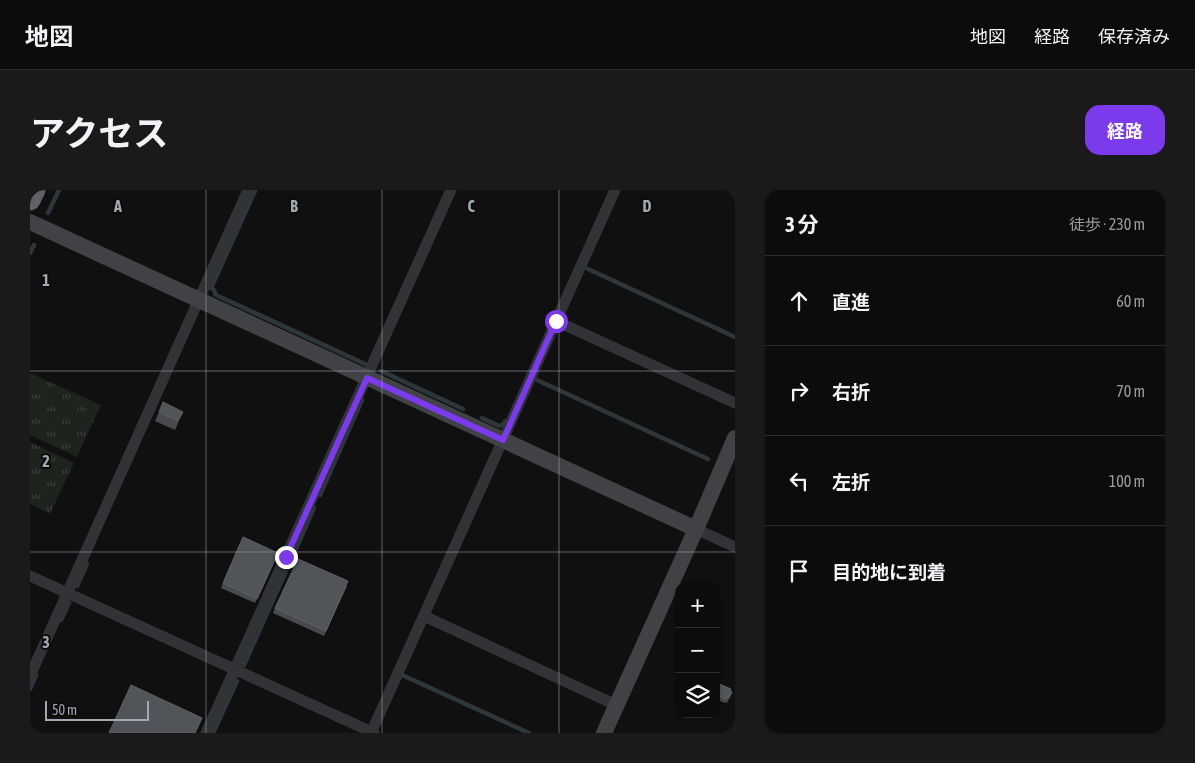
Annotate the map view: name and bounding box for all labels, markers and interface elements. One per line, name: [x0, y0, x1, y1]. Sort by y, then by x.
text: 地図: [25, 23, 73, 50]
text: 地図: [970, 26, 1006, 47]
text: 経路: [1034, 26, 1070, 47]
text: 保存済み: [1098, 26, 1170, 47]
button: 経路: [1085, 105, 1165, 155]
text: アクセス: [30, 113, 168, 153]
text: A: [113, 197, 122, 215]
text: B: [290, 197, 298, 215]
text: C: [467, 197, 475, 215]
text: D: [643, 197, 652, 215]
text: 3 分: [785, 212, 819, 236]
text: 徒歩 · 230 m: [1069, 215, 1145, 233]
text: 1: [42, 271, 50, 289]
icon: ahead: [785, 287, 813, 315]
text: 直進: [832, 291, 870, 313]
text: 60 m: [1116, 292, 1145, 310]
route start: [545, 310, 568, 333]
icon: right: [785, 377, 813, 405]
text: 右折: [832, 381, 870, 403]
text: 70 m: [1116, 382, 1145, 400]
text: 2: [42, 452, 50, 470]
icon: left: [785, 467, 813, 495]
text: 左折: [832, 471, 870, 493]
text: 100 m: [1109, 472, 1145, 490]
route end: [275, 546, 298, 569]
icon: arrive: [785, 557, 813, 585]
text: 目的地に到着: [832, 561, 946, 583]
map controls: [675, 583, 720, 718]
button: +: [675, 583, 720, 628]
button: −: [675, 628, 720, 673]
text: 3: [42, 633, 50, 651]
button: layers: [675, 673, 720, 718]
scale bar: [45, 698, 149, 721]
text: 50 m: [52, 702, 77, 718]

